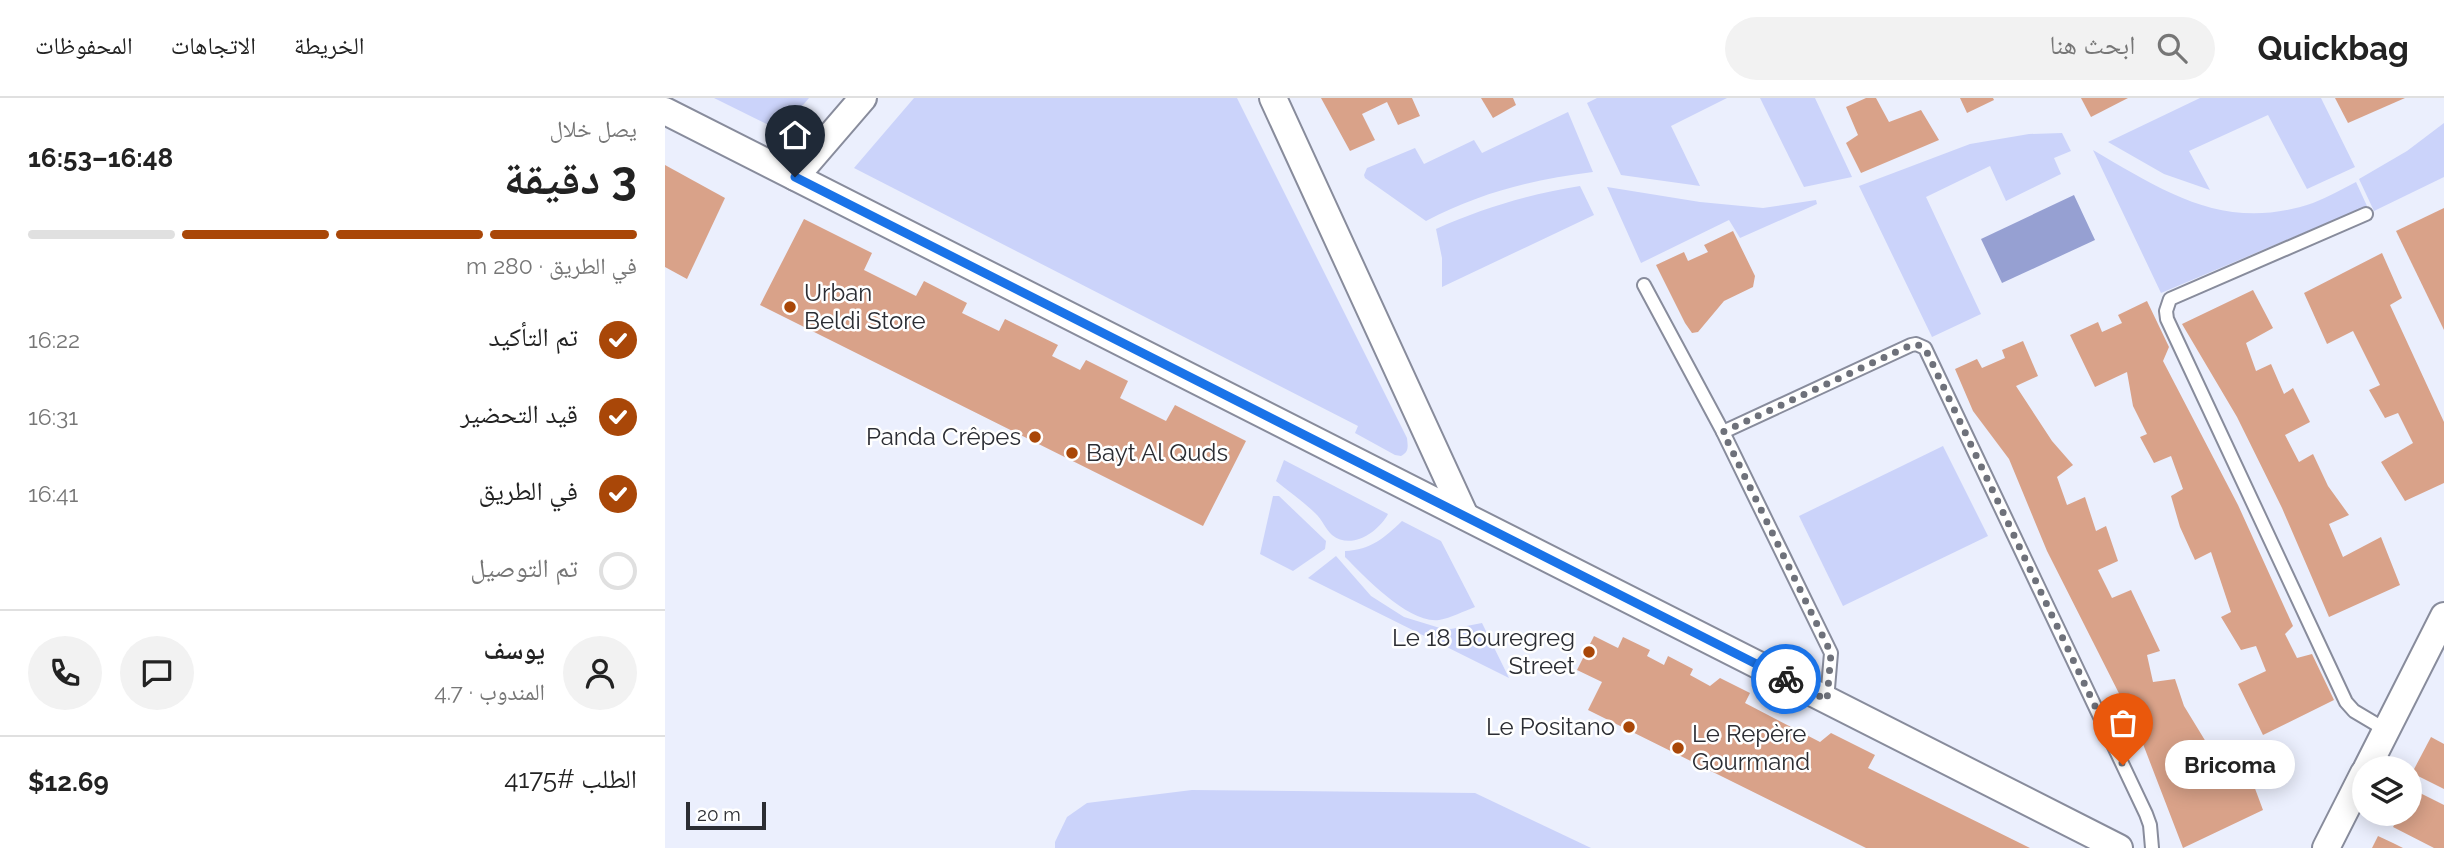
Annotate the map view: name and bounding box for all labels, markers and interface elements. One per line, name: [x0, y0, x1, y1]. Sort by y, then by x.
search box: [1725, 17, 2215, 80]
icon: search: [2153, 29, 2191, 67]
text: Quickbag: [2257, 29, 2409, 68]
text: ابحث هنا: [2050, 30, 2135, 60]
text: المحفوظات: [35, 31, 133, 60]
text: الاتجاهات: [171, 31, 256, 60]
text: الخريطة: [294, 31, 365, 60]
pin: [765, 105, 825, 177]
text: يصل خلال: [549, 115, 637, 142]
icon: home: [776, 116, 814, 154]
text: 16:48–16:53: [28, 143, 173, 173]
text: 3 دقيقة: [504, 151, 637, 205]
text: في الطريق · 280 m: [466, 252, 637, 279]
place label: Urban Beldi Store: [804, 278, 925, 335]
marker: Urban Beldi Store: [782, 299, 798, 315]
icon: check: [599, 321, 637, 359]
text: تم التأكيد: [489, 322, 578, 352]
text: 16:22: [28, 326, 80, 353]
icon: check: [599, 398, 637, 436]
text: قيد التحضير: [460, 399, 578, 429]
text: 16:31: [28, 403, 78, 430]
place label: Panda Crêpes: [866, 422, 1021, 451]
marker: Panda Crêpes: [1027, 429, 1043, 445]
place label: Bayt Al Quds: [1086, 438, 1228, 467]
marker: Bayt Al Quds: [1064, 445, 1080, 461]
icon: check: [599, 475, 637, 513]
text: في الطريق: [478, 476, 578, 506]
text: 16:41: [28, 480, 78, 507]
text: تم التوصيل: [470, 553, 578, 583]
place label: Le 18 Bouregreg Street: [1392, 623, 1575, 680]
text: يوسف: [484, 635, 545, 665]
button: phone: [28, 636, 102, 710]
button: chat: [120, 636, 194, 710]
button: person: [563, 636, 637, 710]
marker: Le 18 Bouregreg Street: [1581, 644, 1597, 660]
courier: [1751, 644, 1821, 714]
icon: bike: [1767, 660, 1805, 698]
text: المندوب · 4.7: [434, 678, 545, 705]
pin: [2093, 693, 2153, 765]
icon: bag: [2104, 704, 2142, 742]
place label: Le Positano: [1486, 712, 1615, 741]
marker: Le Positano: [1621, 719, 1637, 735]
place label: Le Repère Gourmand: [1692, 719, 1810, 776]
marker: Le Repère Gourmand: [1670, 740, 1686, 756]
callout: Bricoma: [2165, 740, 2295, 790]
text: Bricoma: [2184, 751, 2276, 778]
map controls: [2352, 756, 2422, 826]
button: layers: [2352, 756, 2422, 826]
text: الطلب #4175: [504, 764, 637, 794]
text: $12.69: [28, 767, 109, 797]
scale bar: [686, 799, 767, 831]
text: 20 m: [697, 803, 741, 825]

